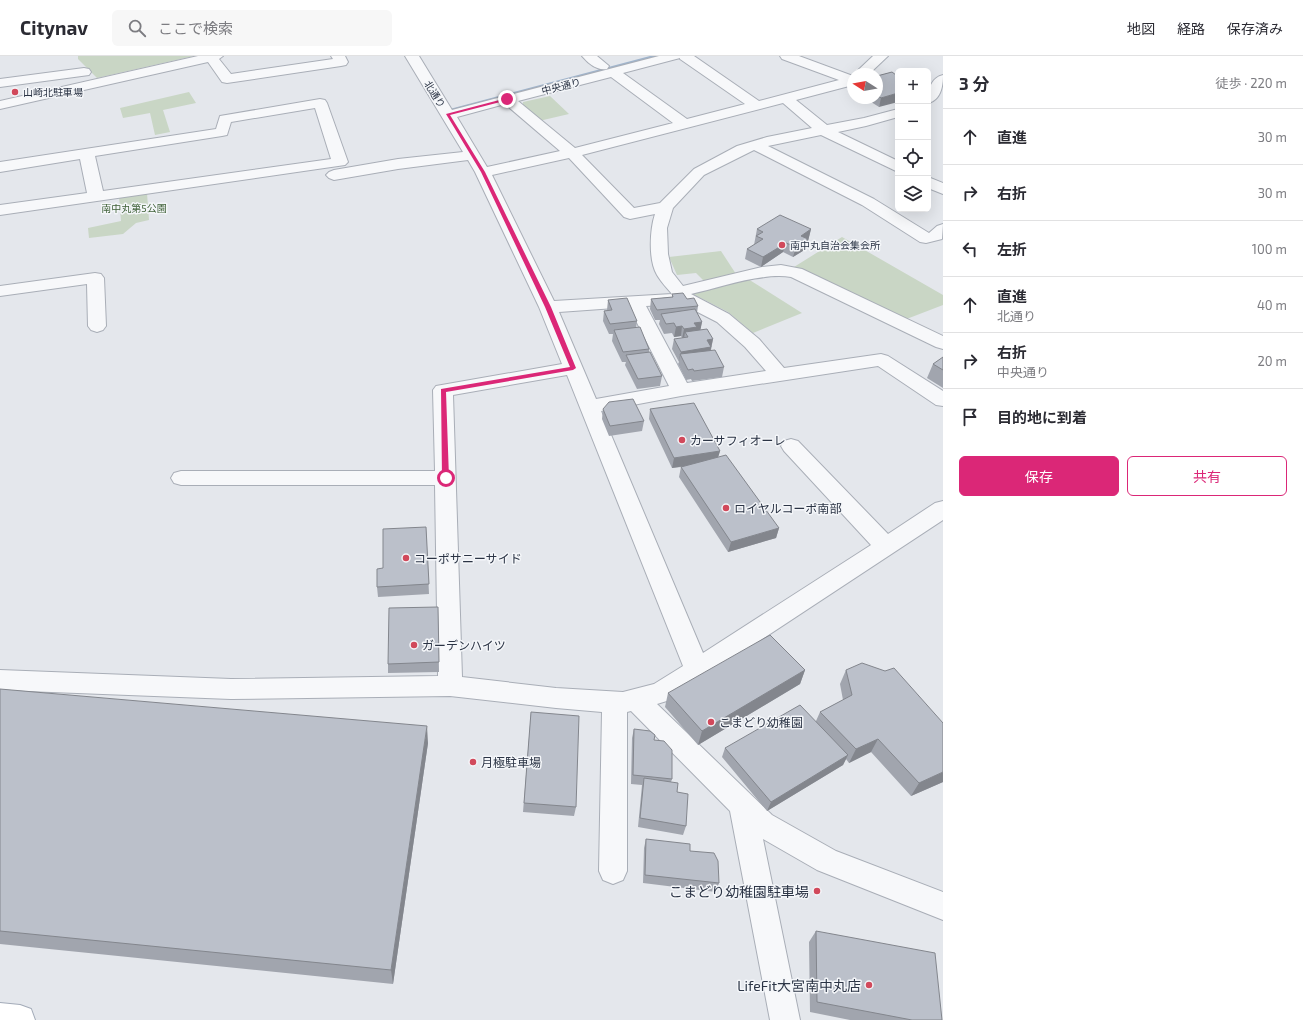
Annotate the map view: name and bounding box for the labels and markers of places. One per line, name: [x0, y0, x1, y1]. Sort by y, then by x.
place label: 山崎北駐車場: [23, 86, 83, 98]
marker: 山崎北駐車場: [10, 87, 20, 97]
place label: 南中丸自治会集会所: [790, 239, 880, 251]
marker: 南中丸自治会集会所: [777, 240, 787, 250]
place label: カーサフィオーレ: [690, 433, 786, 447]
marker: カーサフィオーレ: [677, 435, 687, 445]
place label: ロイヤルコーポ南部: [734, 501, 841, 515]
marker: ロイヤルコーポ南部: [721, 503, 731, 513]
place label: コーポサニーサイド: [414, 551, 522, 565]
marker: コーポサニーサイド: [401, 553, 411, 563]
place label: ガーデンハイツ: [422, 638, 506, 652]
marker: ガーデンハイツ: [409, 640, 419, 650]
place label: こまどり幼稚園: [719, 715, 803, 729]
marker: こまどり幼稚園: [706, 717, 716, 727]
place label: 月極駐車場: [481, 755, 541, 769]
marker: 月極駐車場: [468, 757, 478, 767]
place label: こまどり幼稚園駐車場: [669, 883, 809, 900]
marker: こまどり幼稚園駐車場: [812, 886, 822, 896]
place label: LifeFit大宮南中丸店: [737, 977, 861, 994]
marker: LifeFit大宮南中丸店: [864, 980, 874, 990]

